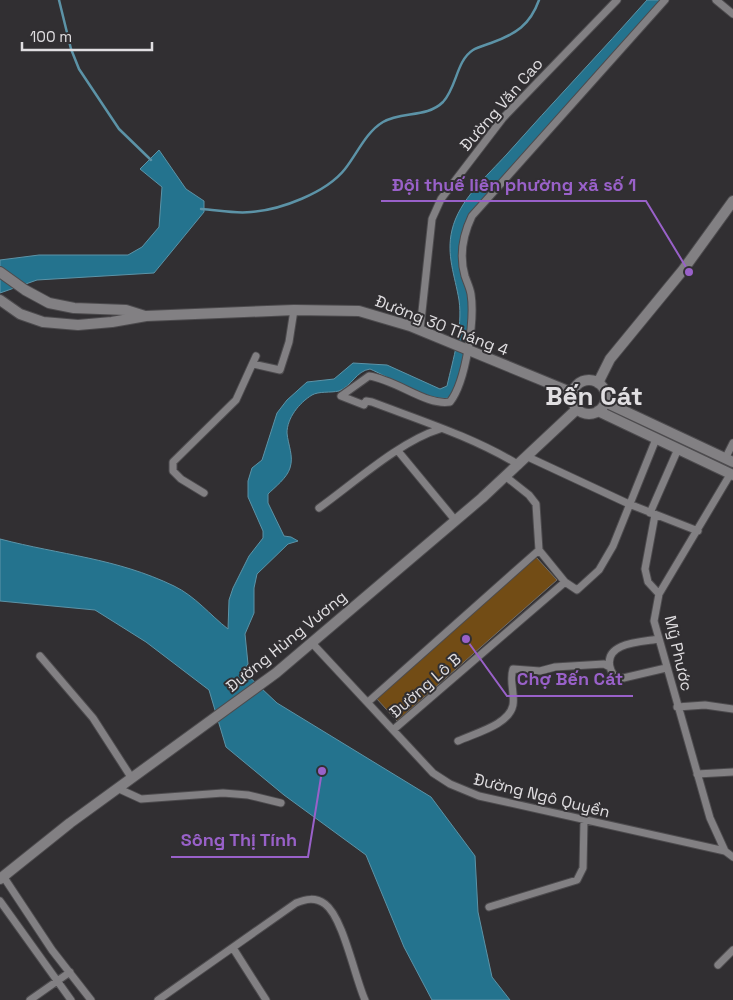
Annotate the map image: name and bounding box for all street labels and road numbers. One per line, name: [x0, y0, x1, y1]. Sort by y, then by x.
street label: Đường Văn Cao: [455, 54, 547, 155]
street label: Đường 30 Tháng 4: [372, 290, 512, 361]
street label: Đường Hùng Vương: [222, 586, 351, 697]
street label: Mỹ Phước: [660, 613, 697, 693]
street label: Đường Lô B: [385, 648, 466, 722]
street label: Đường Ngô Quyền: [472, 768, 612, 823]

